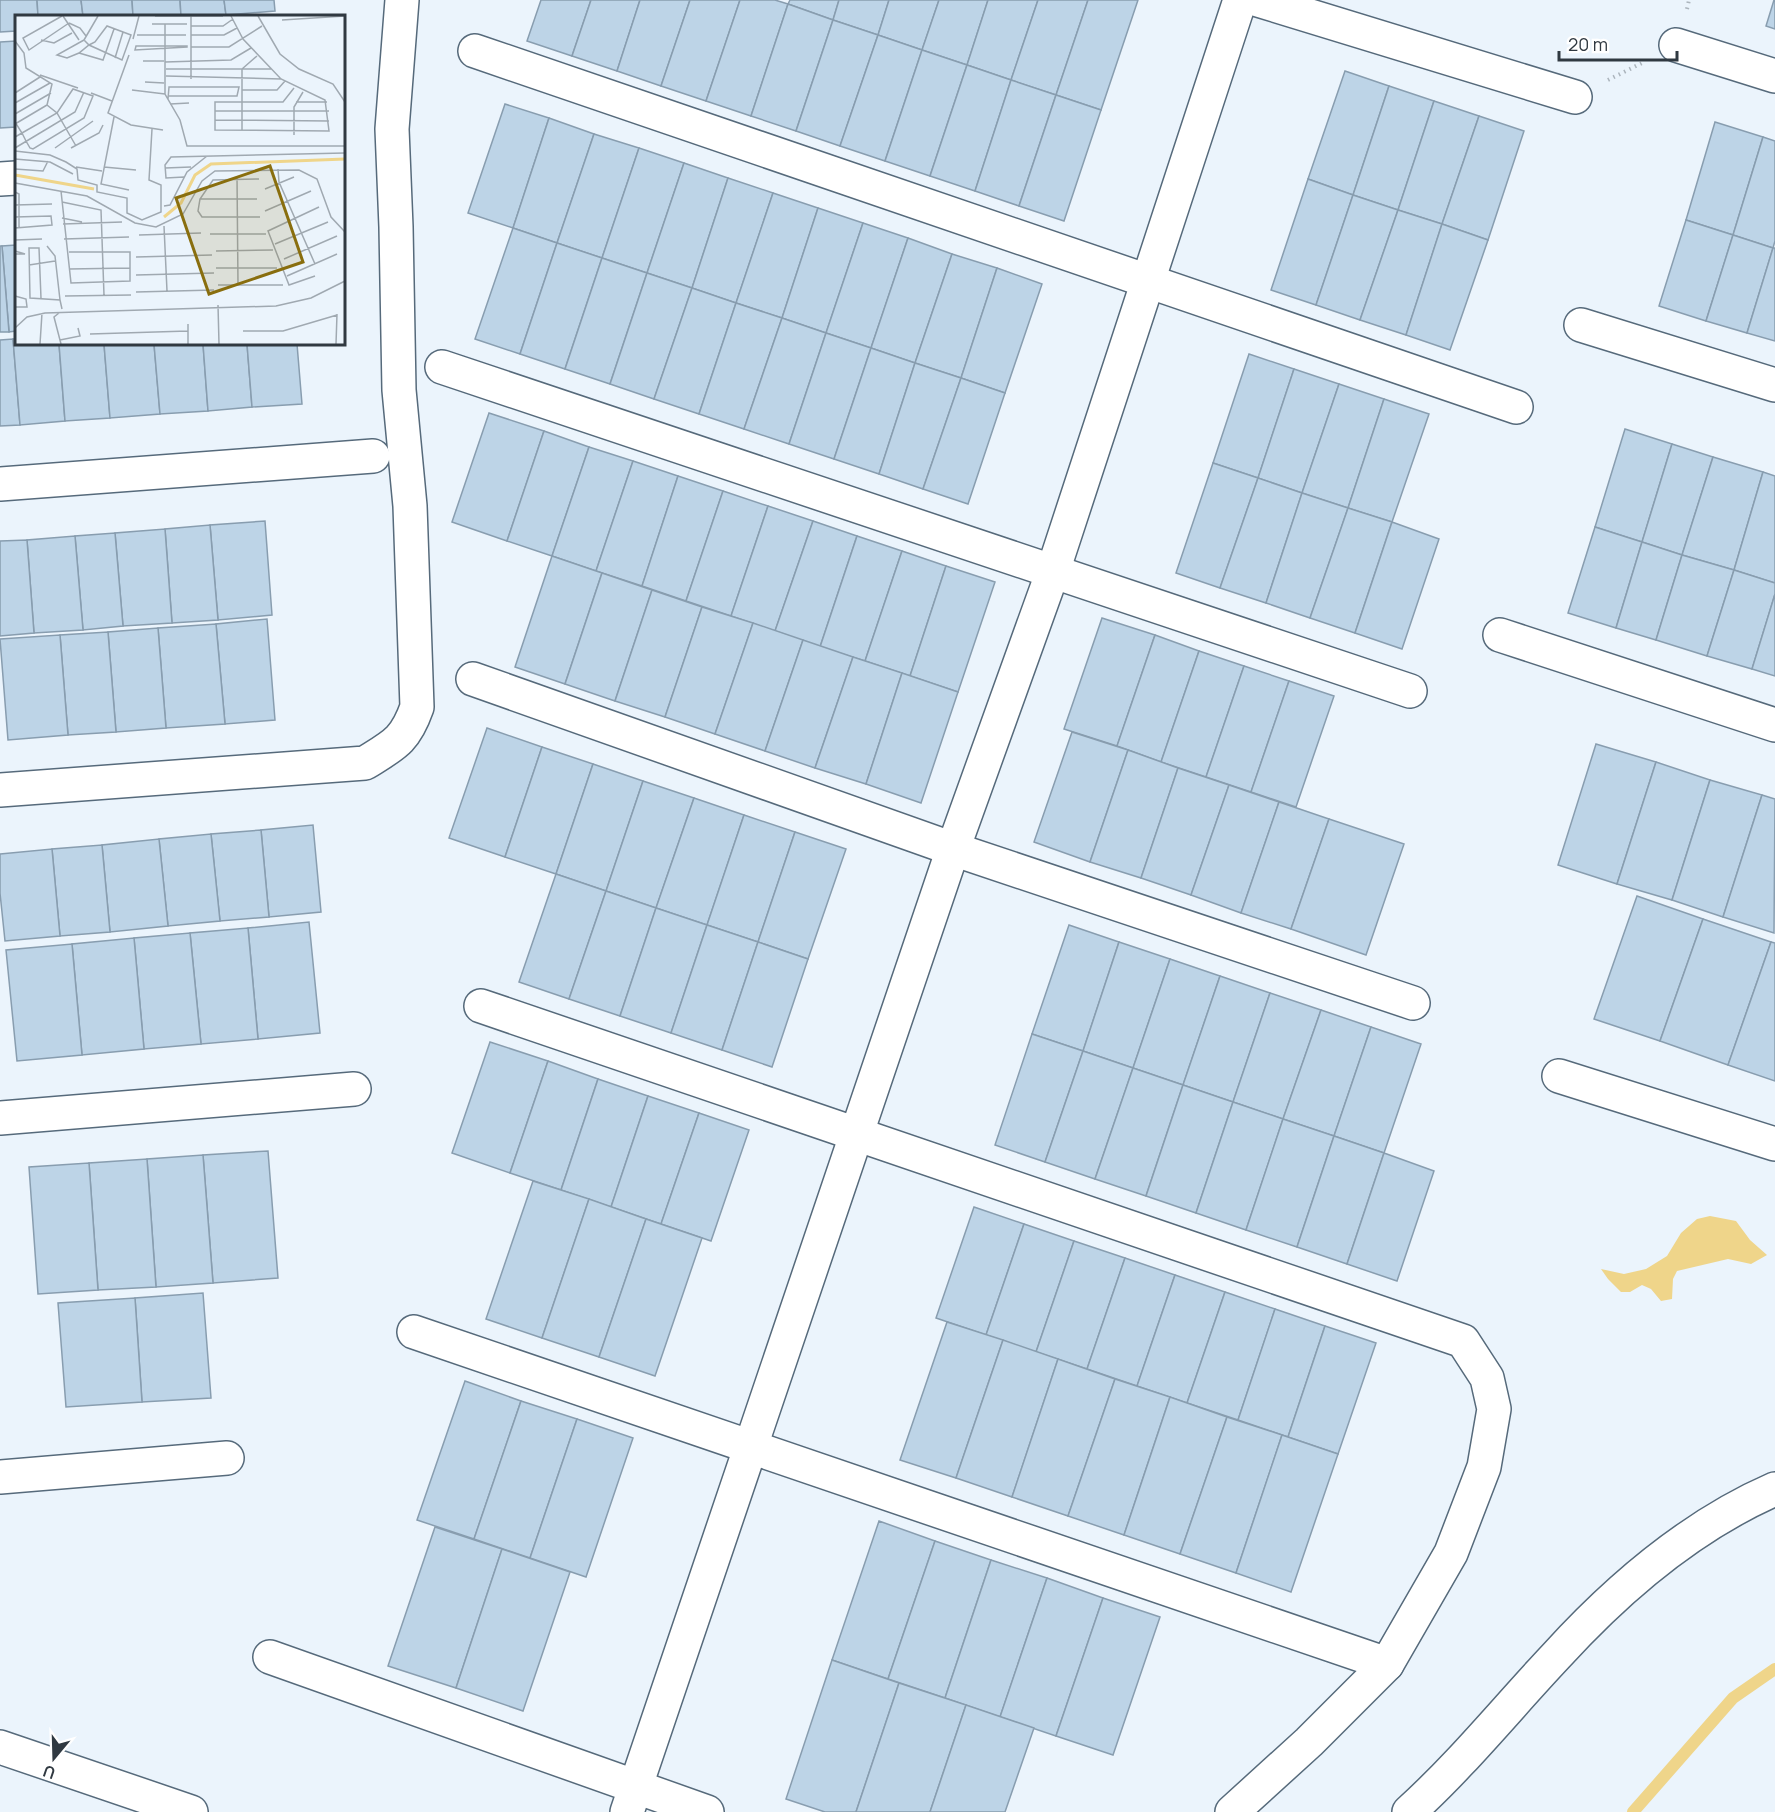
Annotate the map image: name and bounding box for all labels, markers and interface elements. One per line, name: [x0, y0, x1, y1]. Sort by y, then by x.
inset map: [15, 15, 345, 345]
scale bar: [1559, 24, 1678, 62]
text: 20 m: [1568, 32, 1608, 56]
north arrow: [24, 1728, 84, 1788]
text: U: [40, 1760, 58, 1784]

